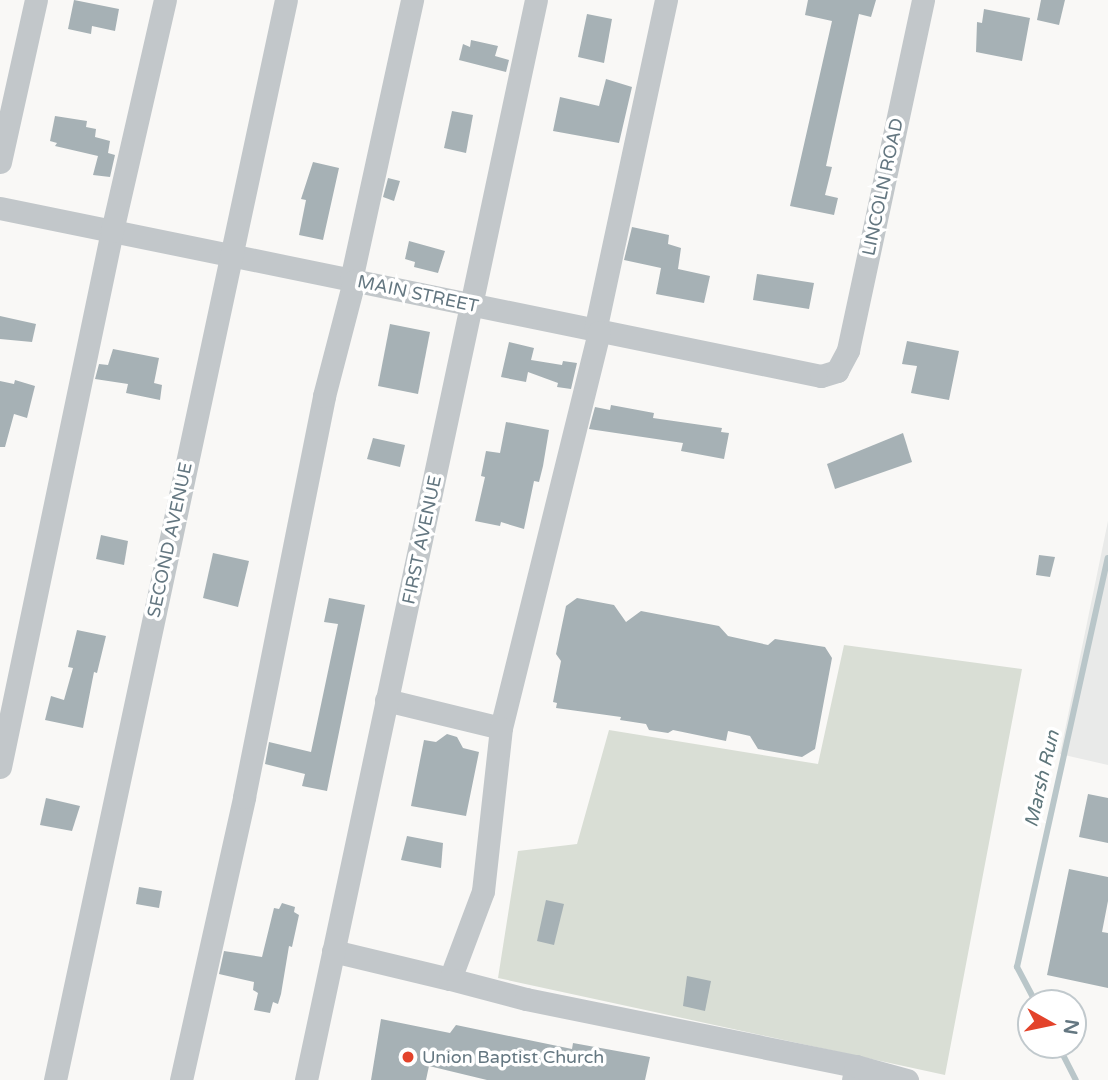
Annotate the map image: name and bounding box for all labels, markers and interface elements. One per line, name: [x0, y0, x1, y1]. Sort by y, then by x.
street label: LINCOLN ROAD: [858, 116, 908, 258]
street label: MAIN STREET: [355, 271, 481, 317]
street label: SECOND AVENUE: [143, 460, 197, 620]
street label: FIRST AVENUE: [398, 474, 446, 606]
water label: Marsh Run: [1021, 728, 1065, 830]
north arrow: [1017, 989, 1087, 1059]
text: N: [1059, 1018, 1083, 1036]
place label: Union Baptist Church: [422, 1046, 604, 1068]
marker: Union Baptist Church: [400, 1049, 416, 1065]

